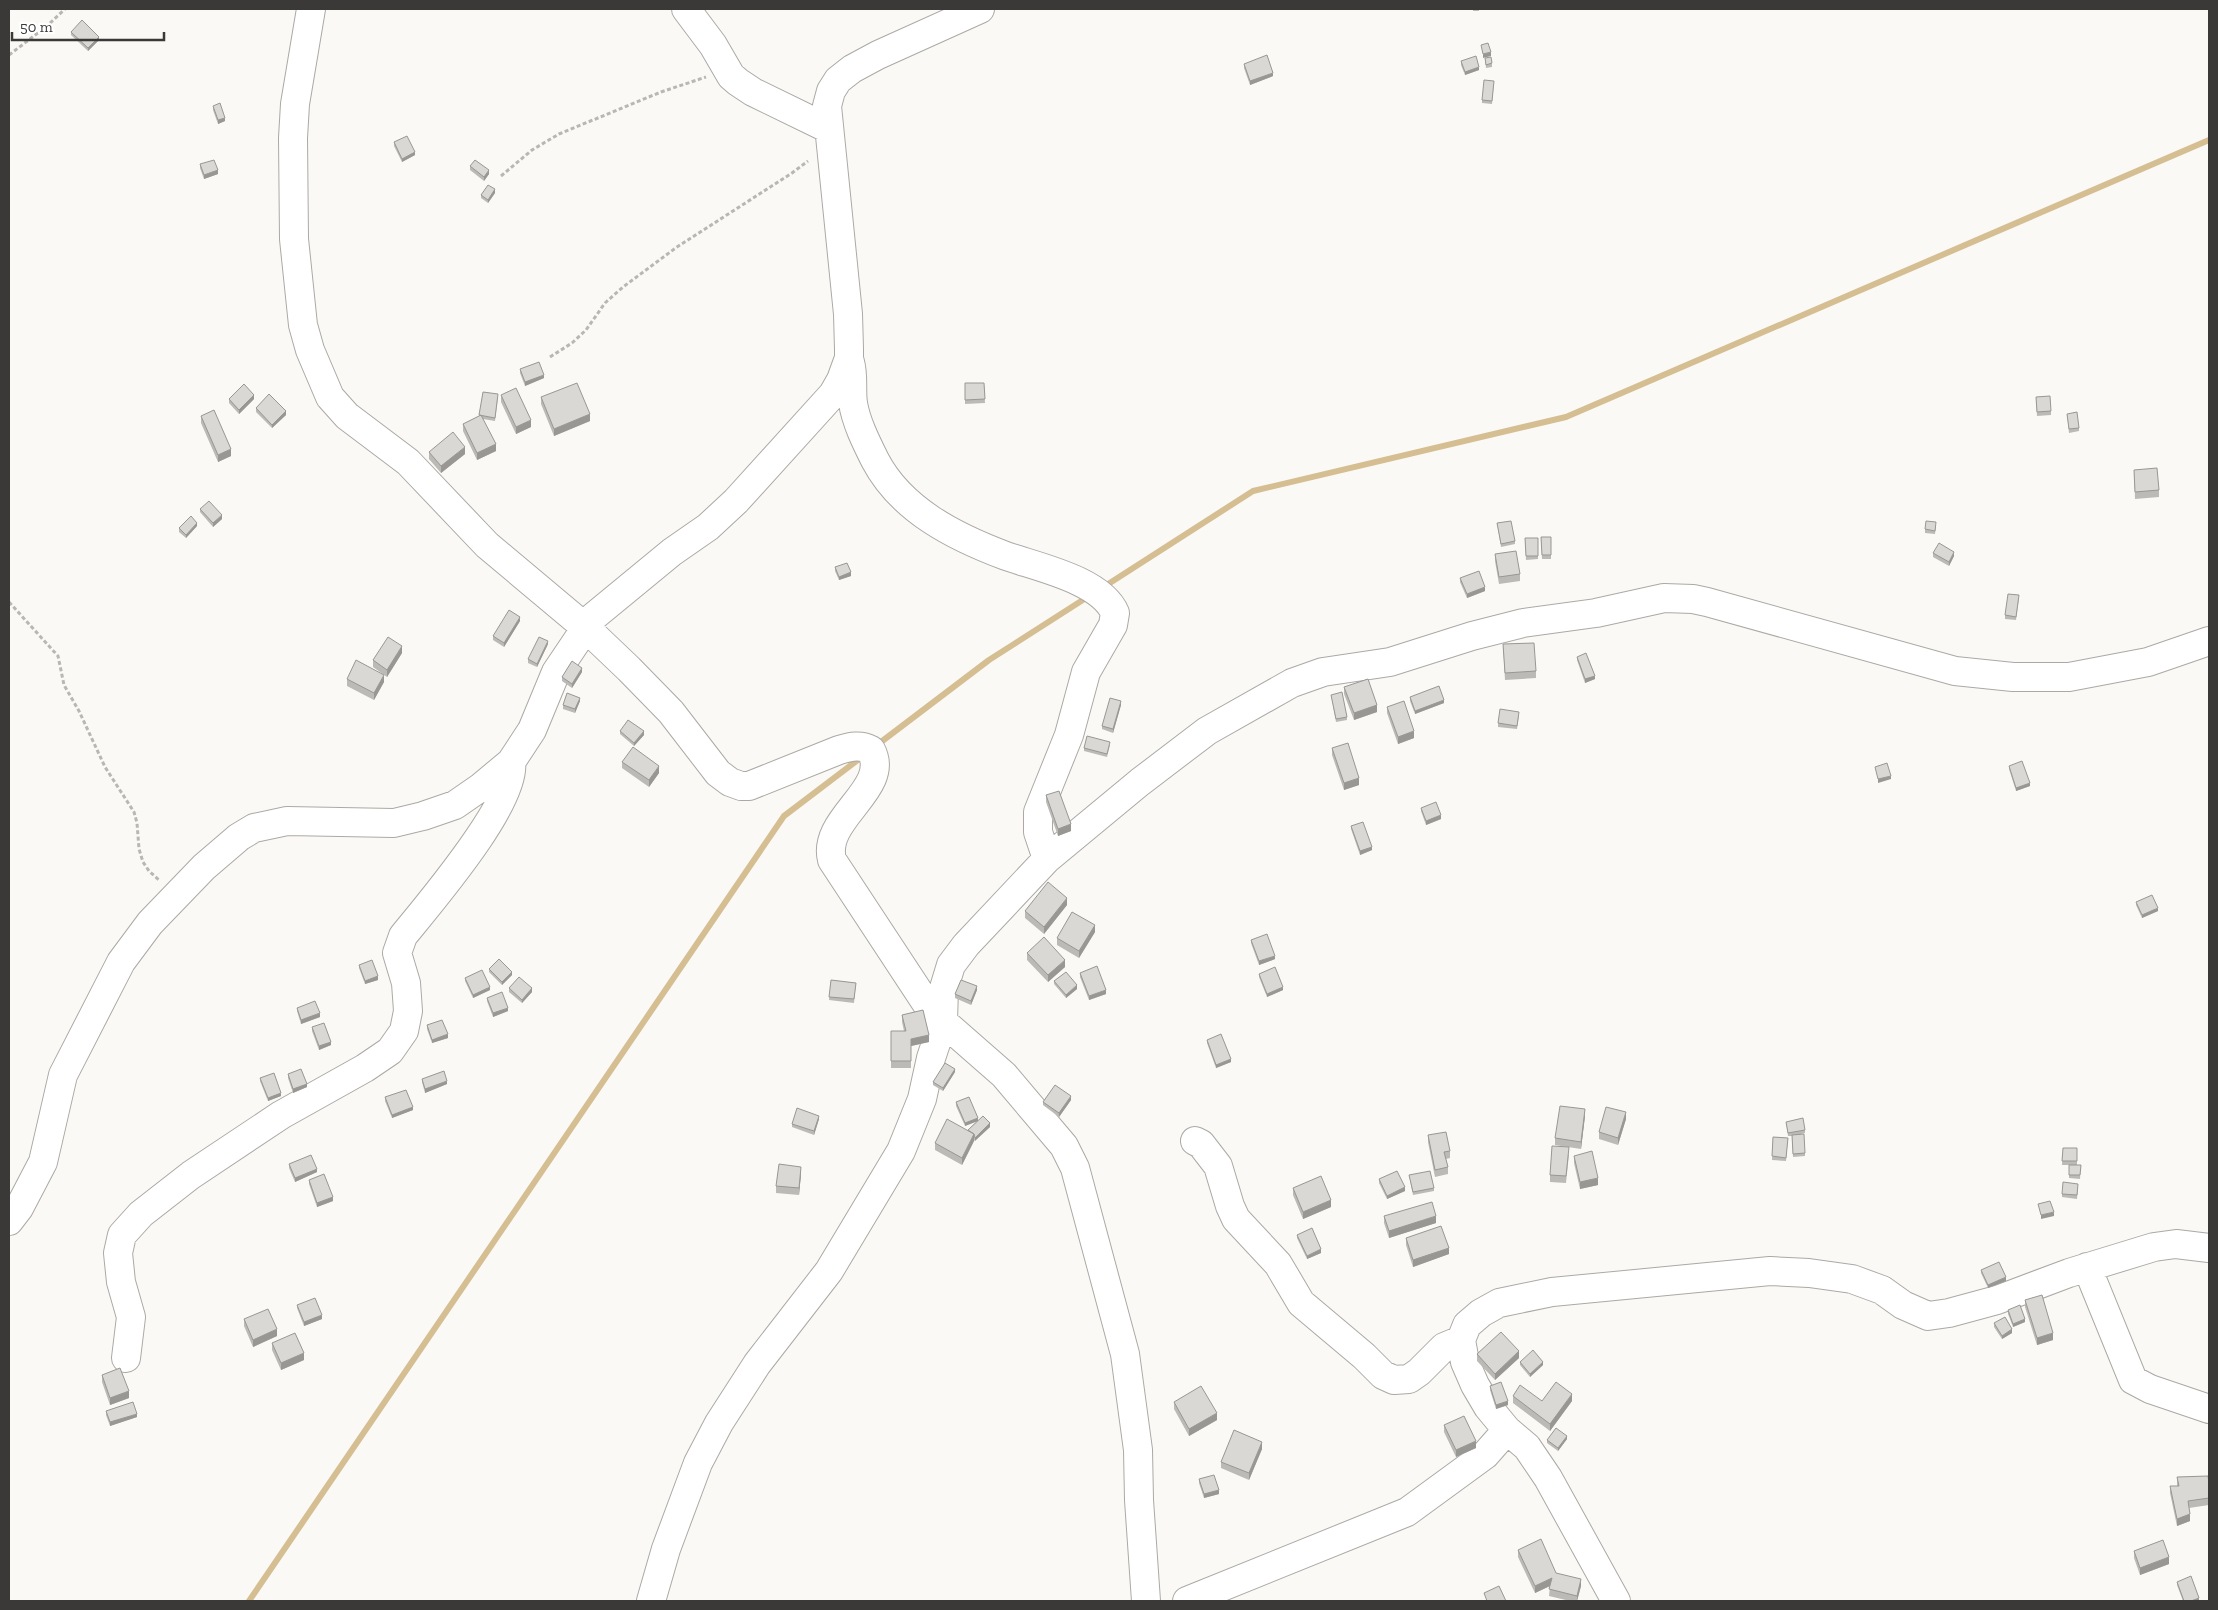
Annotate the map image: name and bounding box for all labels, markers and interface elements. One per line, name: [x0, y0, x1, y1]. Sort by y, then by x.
scale bar: [12, 10, 165, 42]
text: 50 m: [20, 18, 53, 36]

